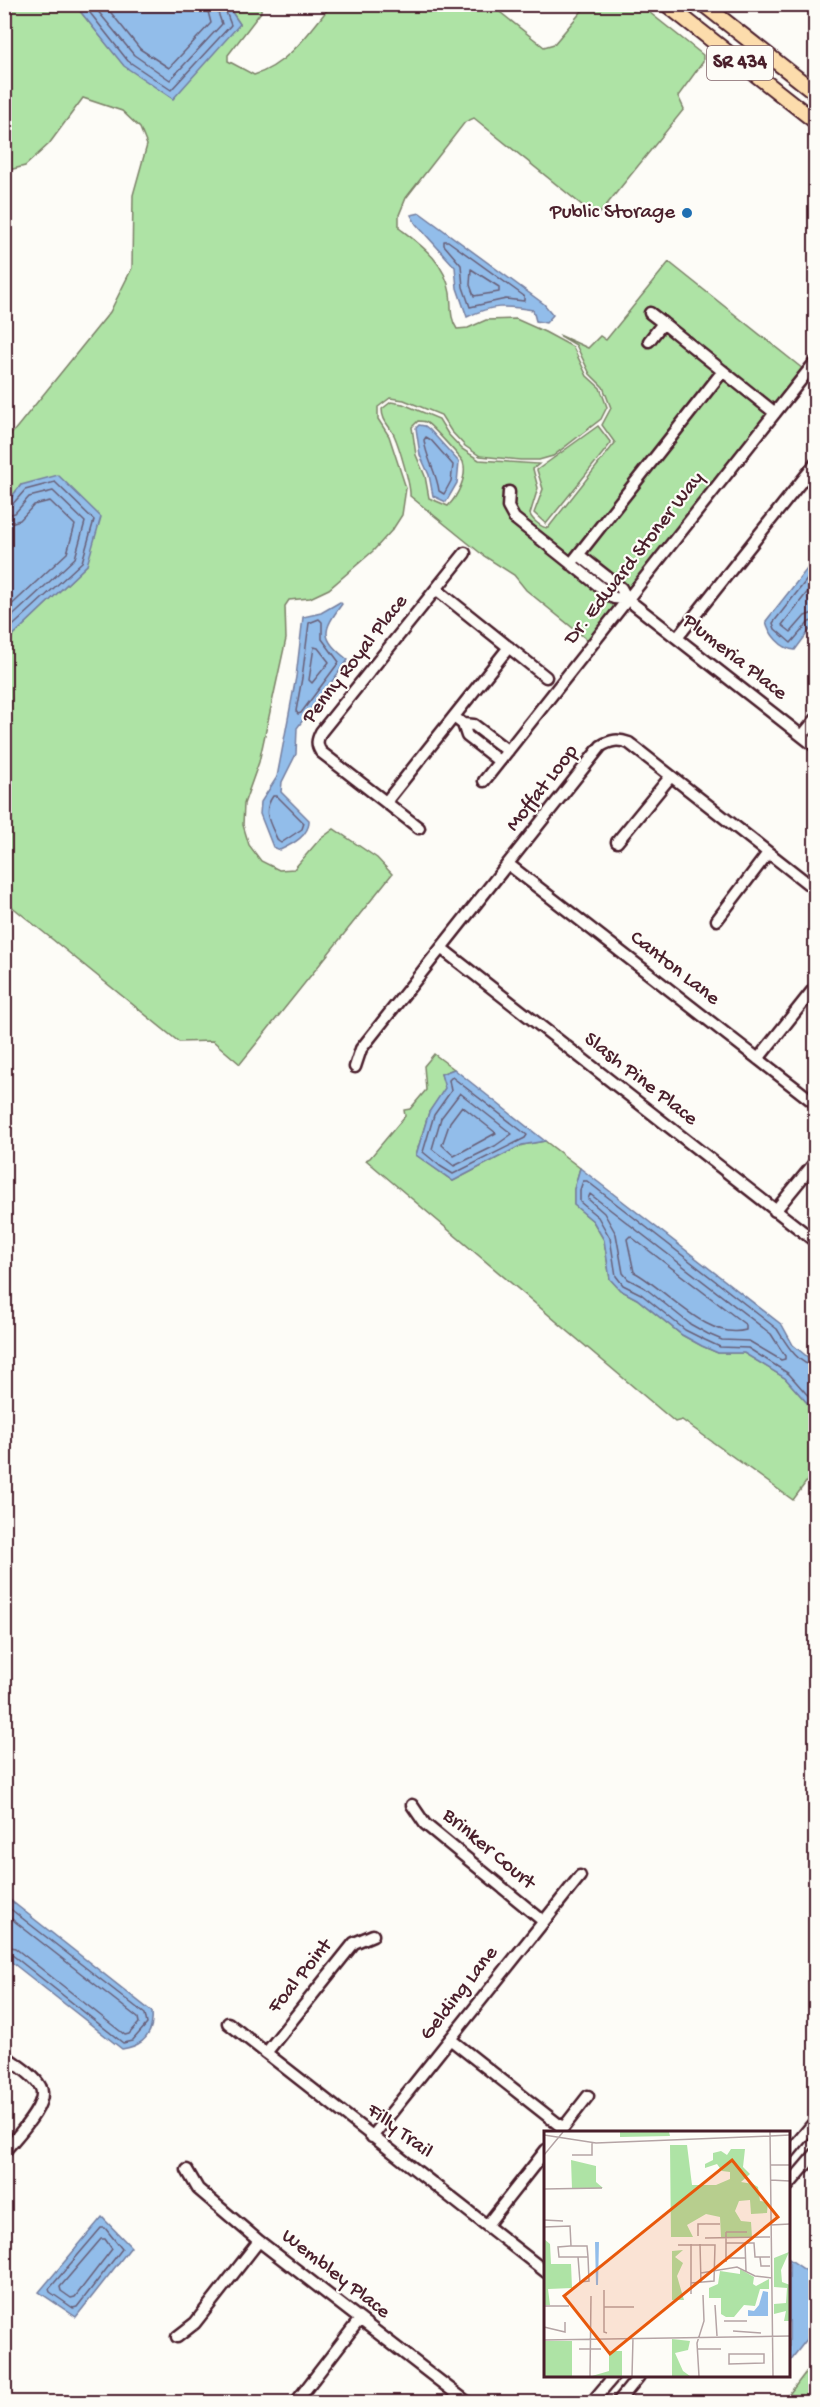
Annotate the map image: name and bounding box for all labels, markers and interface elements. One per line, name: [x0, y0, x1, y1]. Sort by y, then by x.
road number: SR 434: [707, 46, 773, 80]
place label: Public Storage: [549, 201, 676, 226]
marker: Public Storage: [680, 206, 694, 220]
street label: Dr. Edward Stoner Way: [558, 467, 710, 652]
street label: Penny Royal Place: [297, 590, 415, 730]
street label: Plumeria Place: [676, 609, 792, 707]
street label: Moffat Loop: [501, 740, 585, 837]
street label: Canton Lane: [624, 926, 725, 1013]
street label: Slash Pine Place: [578, 1028, 703, 1133]
street label: Brinker Court: [436, 1803, 541, 1898]
street label: Foal Point: [263, 1933, 340, 2020]
street label: Gelding Lane: [415, 1941, 505, 2046]
street label: Filly Trail: [360, 2098, 437, 2165]
inset map: [544, 2131, 790, 2377]
street label: Wembley Place: [276, 2225, 395, 2326]

